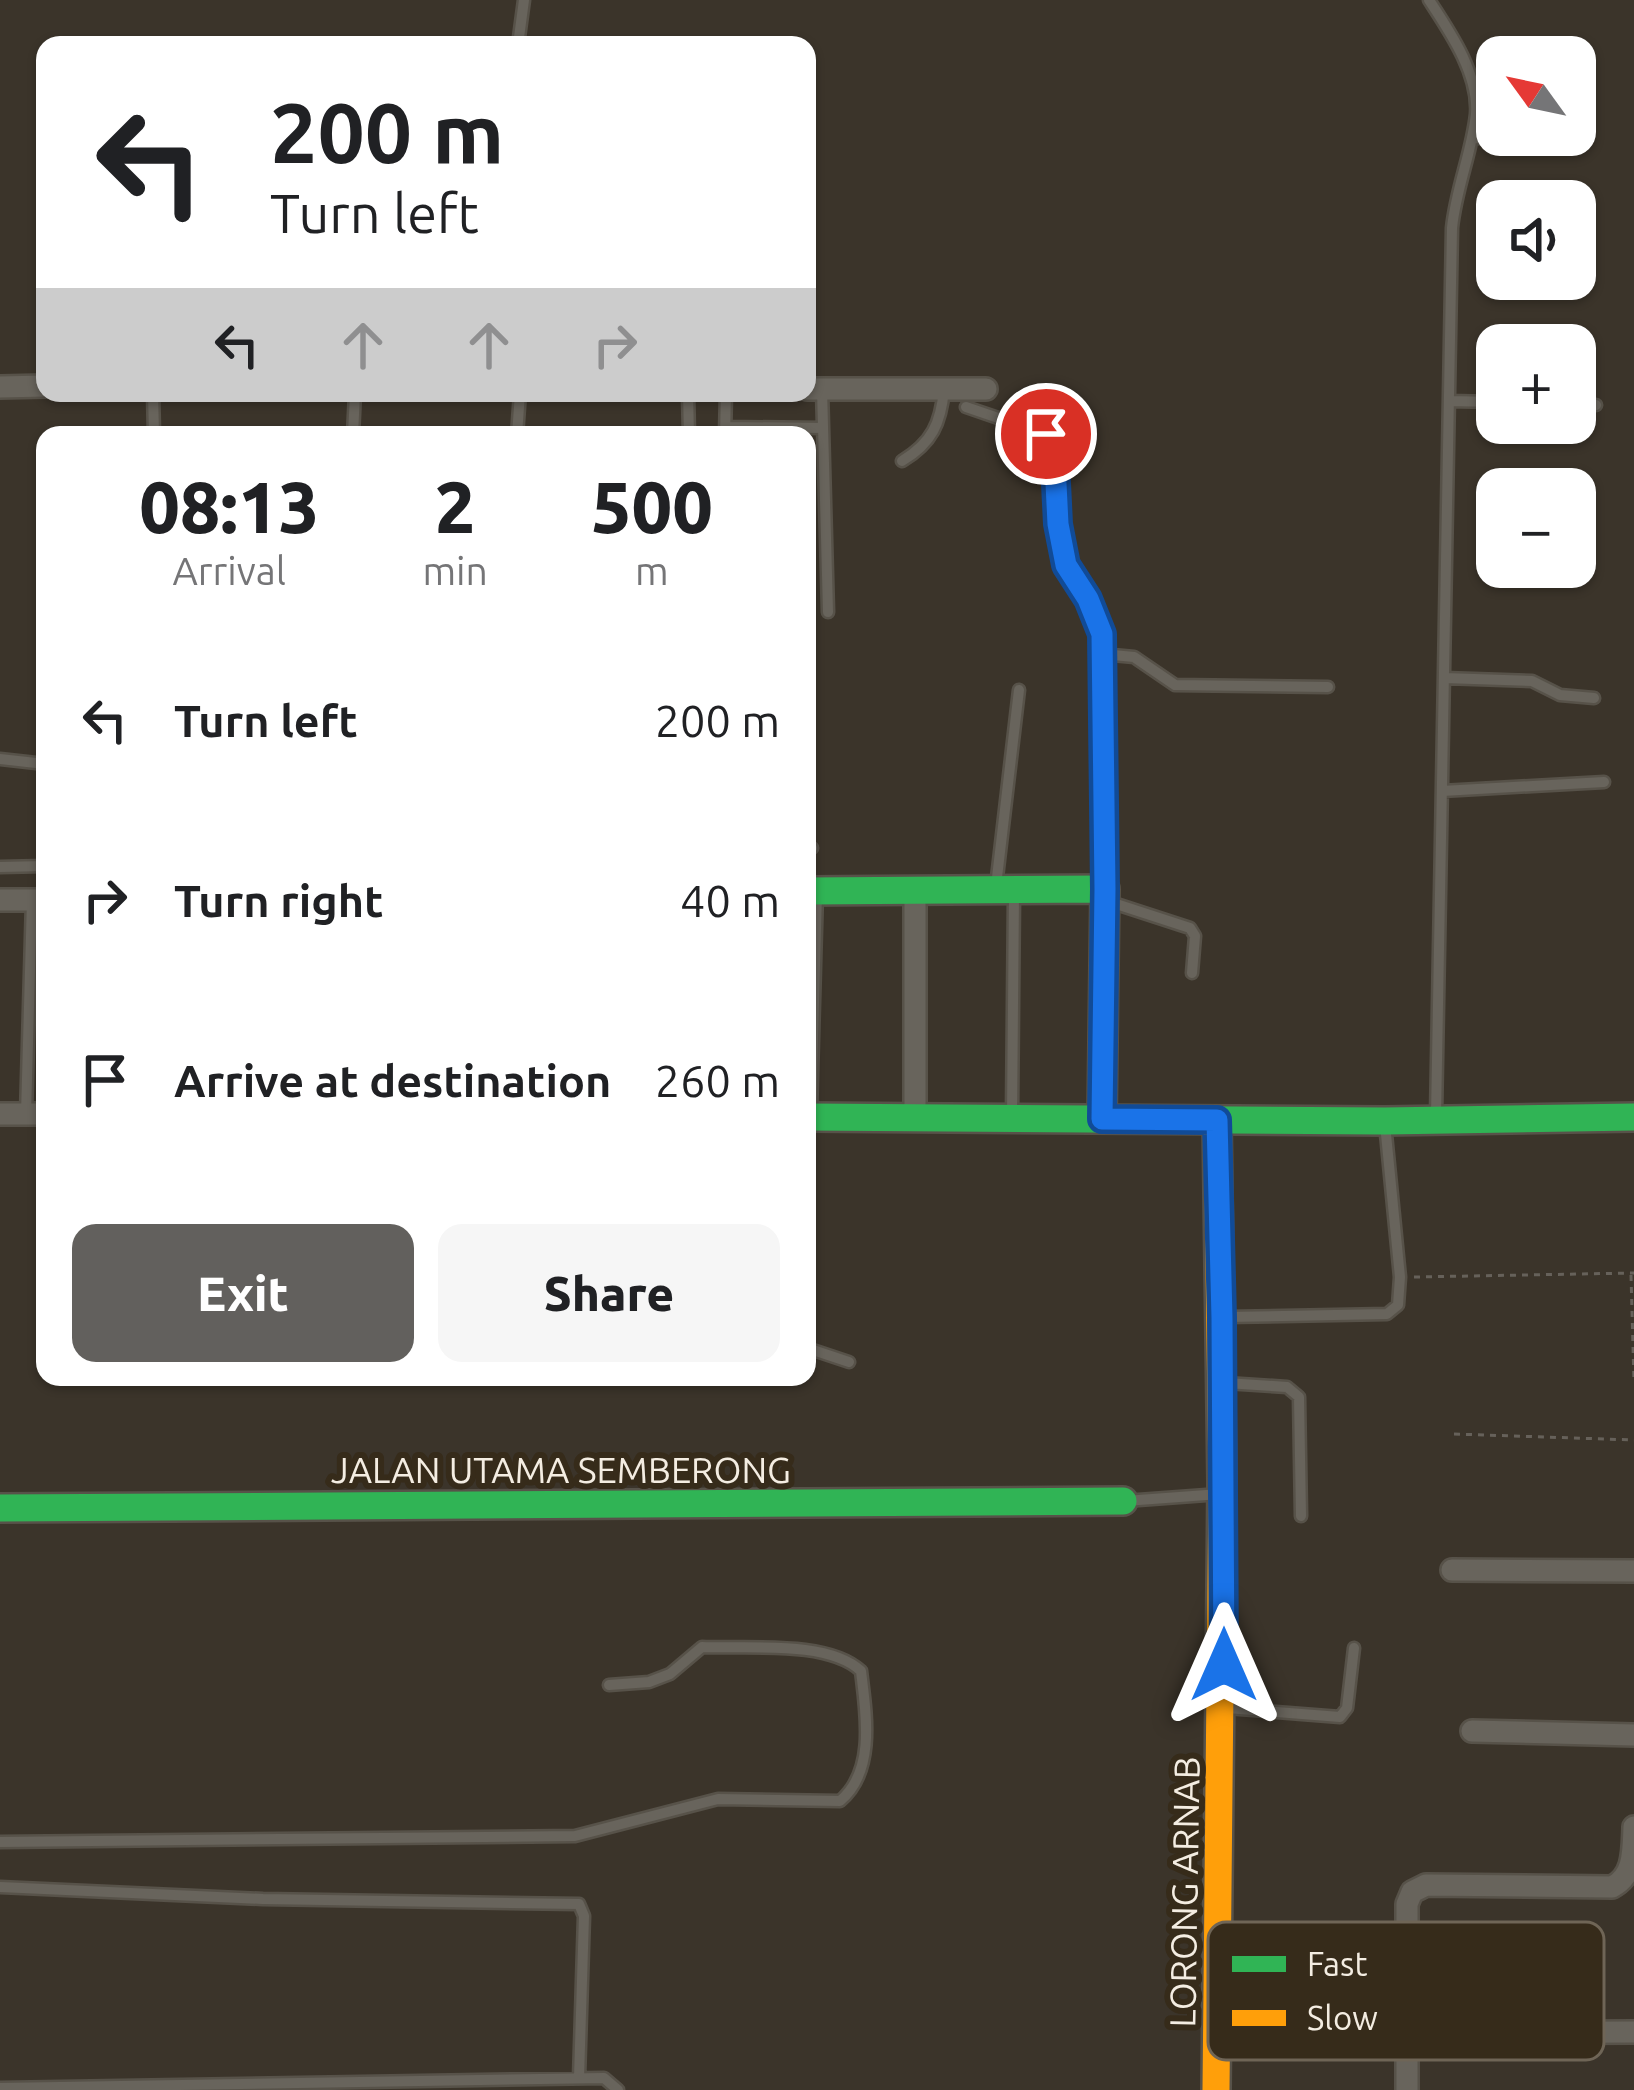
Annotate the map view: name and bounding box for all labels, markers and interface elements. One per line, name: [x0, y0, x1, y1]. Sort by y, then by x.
north arrow: [1476, 36, 1596, 156]
map controls: [1476, 36, 1596, 588]
icon: left: [72, 84, 228, 240]
text: 200 m: [270, 85, 504, 179]
button: sound: [1476, 180, 1596, 300]
text: Turn left: [270, 183, 479, 243]
icon: left: [204, 312, 270, 378]
icon: ahead: [330, 312, 396, 378]
icon: ahead: [456, 312, 522, 378]
icon: right: [582, 312, 648, 378]
button: +: [1476, 324, 1596, 444]
pin: [995, 383, 1097, 485]
icon: arrive: [1013, 401, 1079, 467]
text: 08:13: [139, 466, 319, 547]
text: 2: [435, 466, 475, 547]
text: 500: [591, 466, 713, 547]
button: −: [1476, 468, 1596, 588]
text: Arrival: [172, 549, 286, 592]
text: min: [422, 549, 488, 592]
text: m: [635, 549, 669, 592]
icon: left: [72, 687, 138, 753]
text: Turn left: [174, 695, 358, 746]
text: 200 m: [655, 695, 780, 746]
icon: right: [72, 867, 138, 933]
text: Turn right: [174, 875, 383, 926]
text: 40 m: [680, 875, 780, 926]
icon: arrive: [72, 1047, 138, 1113]
text: Arrive at destination: [174, 1055, 611, 1106]
text: 260 m: [655, 1055, 780, 1106]
button: Exit: [72, 1224, 414, 1362]
button: Share: [438, 1224, 780, 1362]
street label: JALAN UTAMA SEMBERONG: [331, 1449, 791, 1490]
position arrow: [1161, 1602, 1287, 1728]
street label: LORONG ARNAB: [1161, 1756, 1207, 2028]
legend: [1208, 1922, 1604, 2060]
text: Fast: [1307, 1945, 1367, 1982]
text: Slow: [1307, 1999, 1378, 2036]

